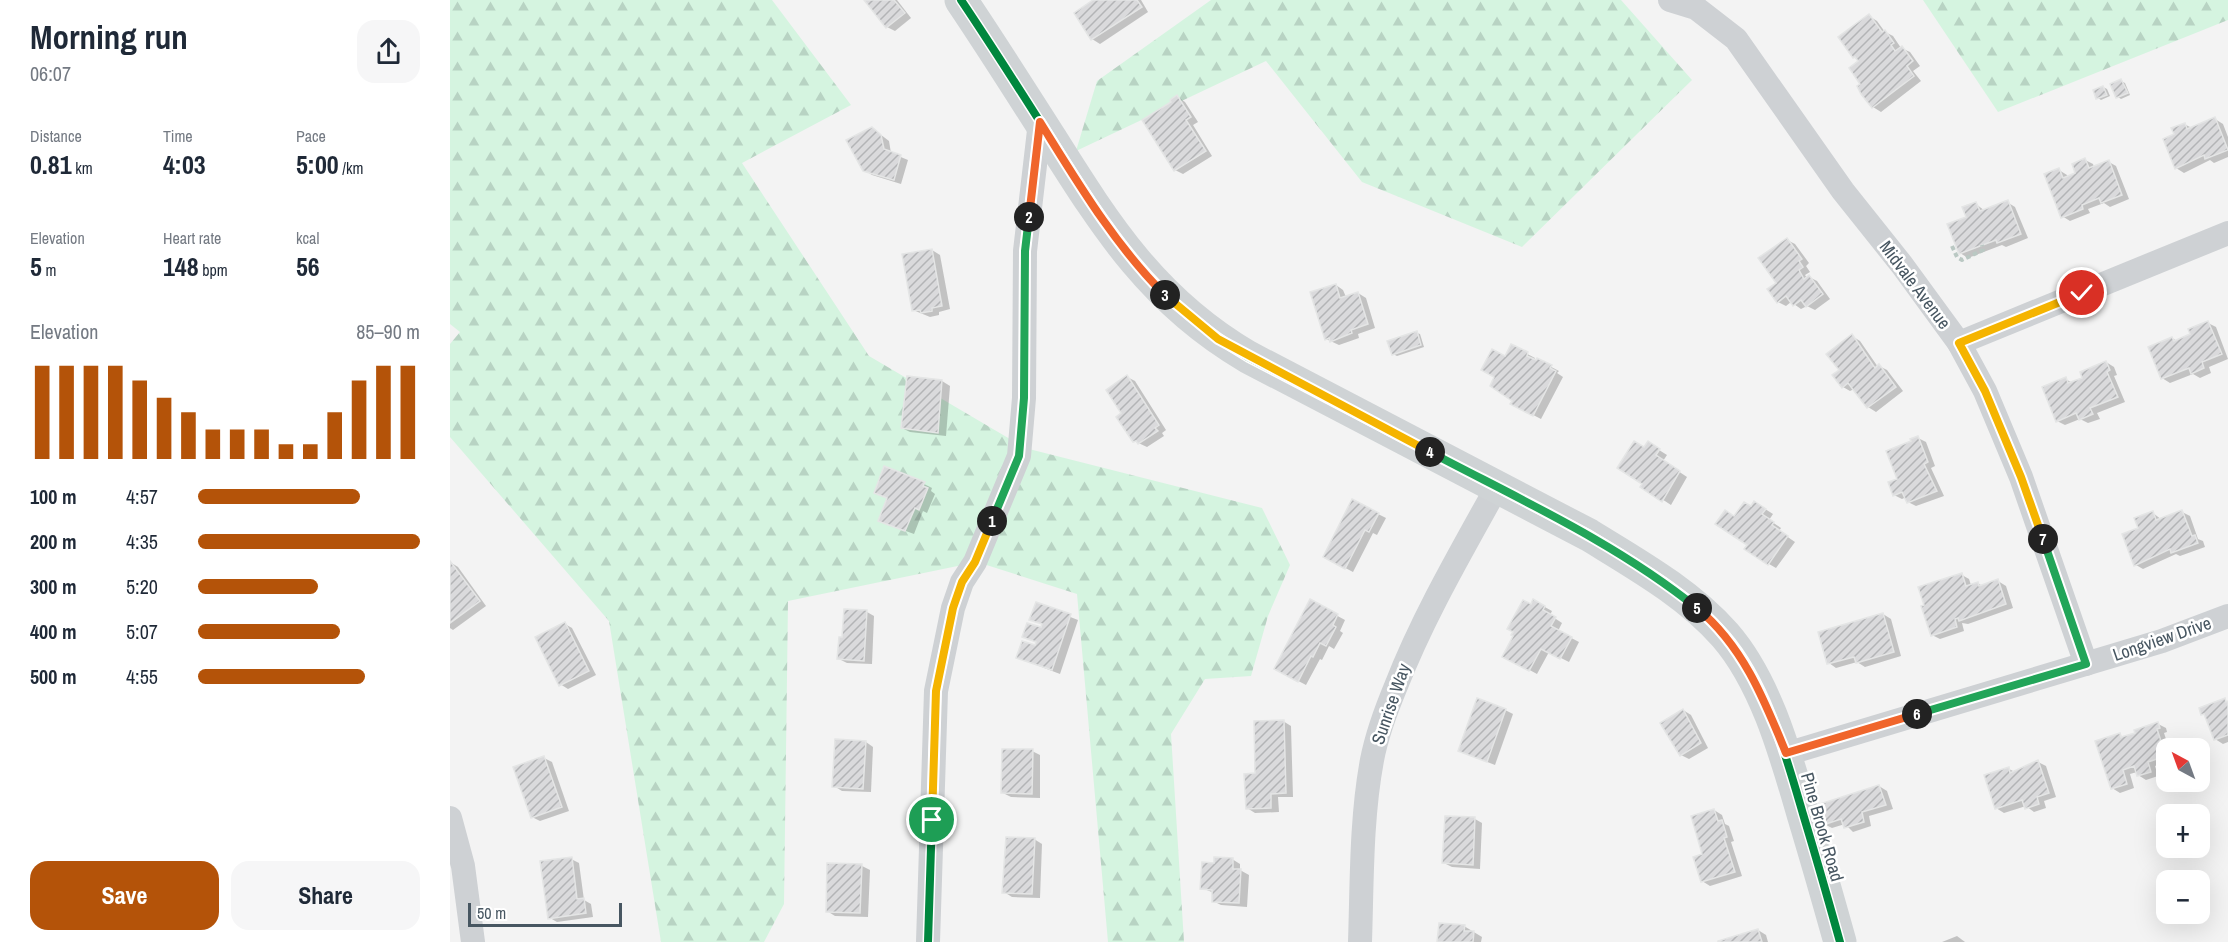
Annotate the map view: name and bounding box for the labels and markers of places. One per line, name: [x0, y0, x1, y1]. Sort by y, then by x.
pin: 2: [1014, 202, 1044, 232]
pin: [2056, 267, 2107, 318]
pin: 3: [1150, 280, 1180, 310]
pin: 4: [1415, 437, 1445, 467]
pin: 1: [977, 506, 1007, 536]
pin: 7: [2028, 524, 2058, 554]
pin: 5: [1682, 593, 1712, 623]
pin: 6: [1902, 699, 1932, 729]
pin: [906, 794, 957, 845]

